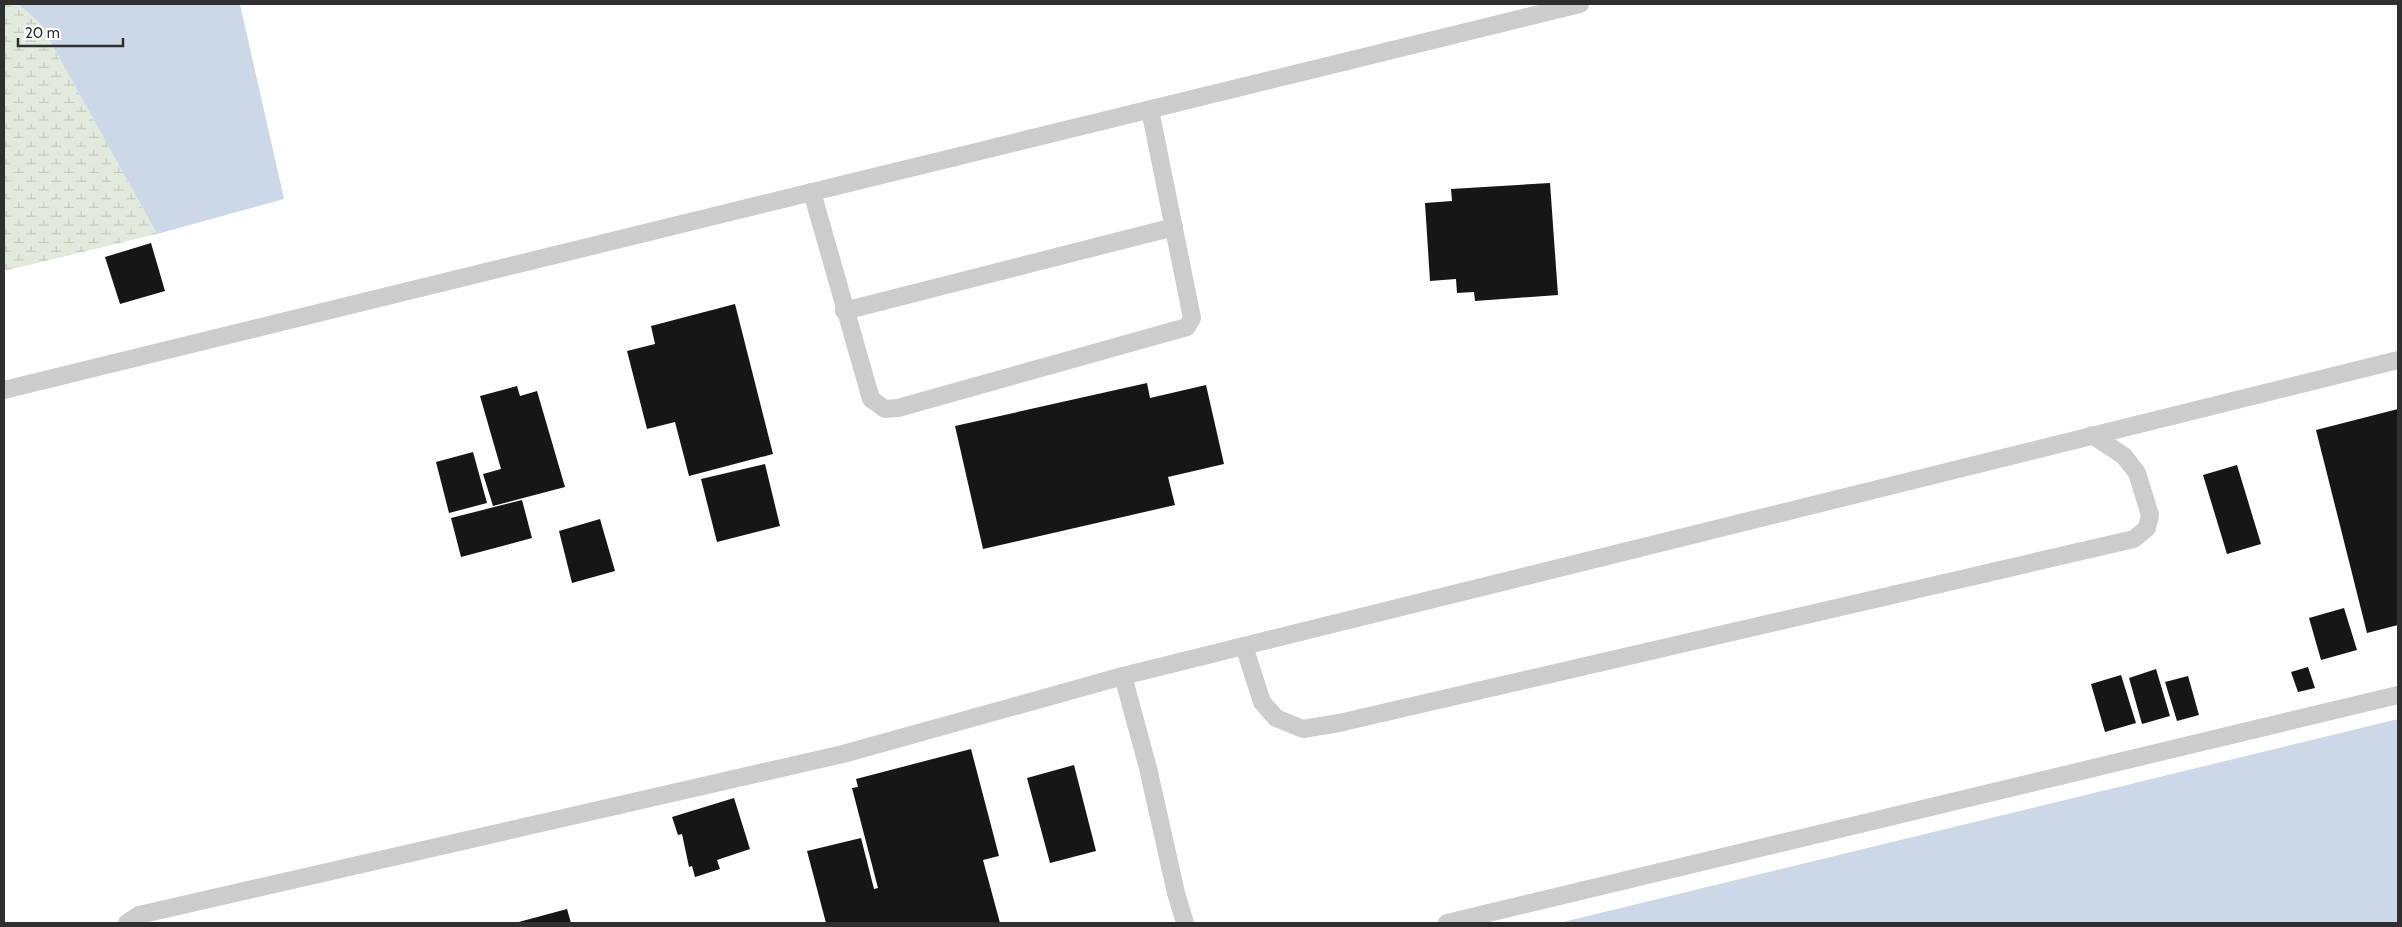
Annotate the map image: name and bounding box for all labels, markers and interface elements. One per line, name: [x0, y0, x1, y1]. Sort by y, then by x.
scale bar: [18, 15, 122, 47]
text: 20 m: [25, 24, 60, 42]

